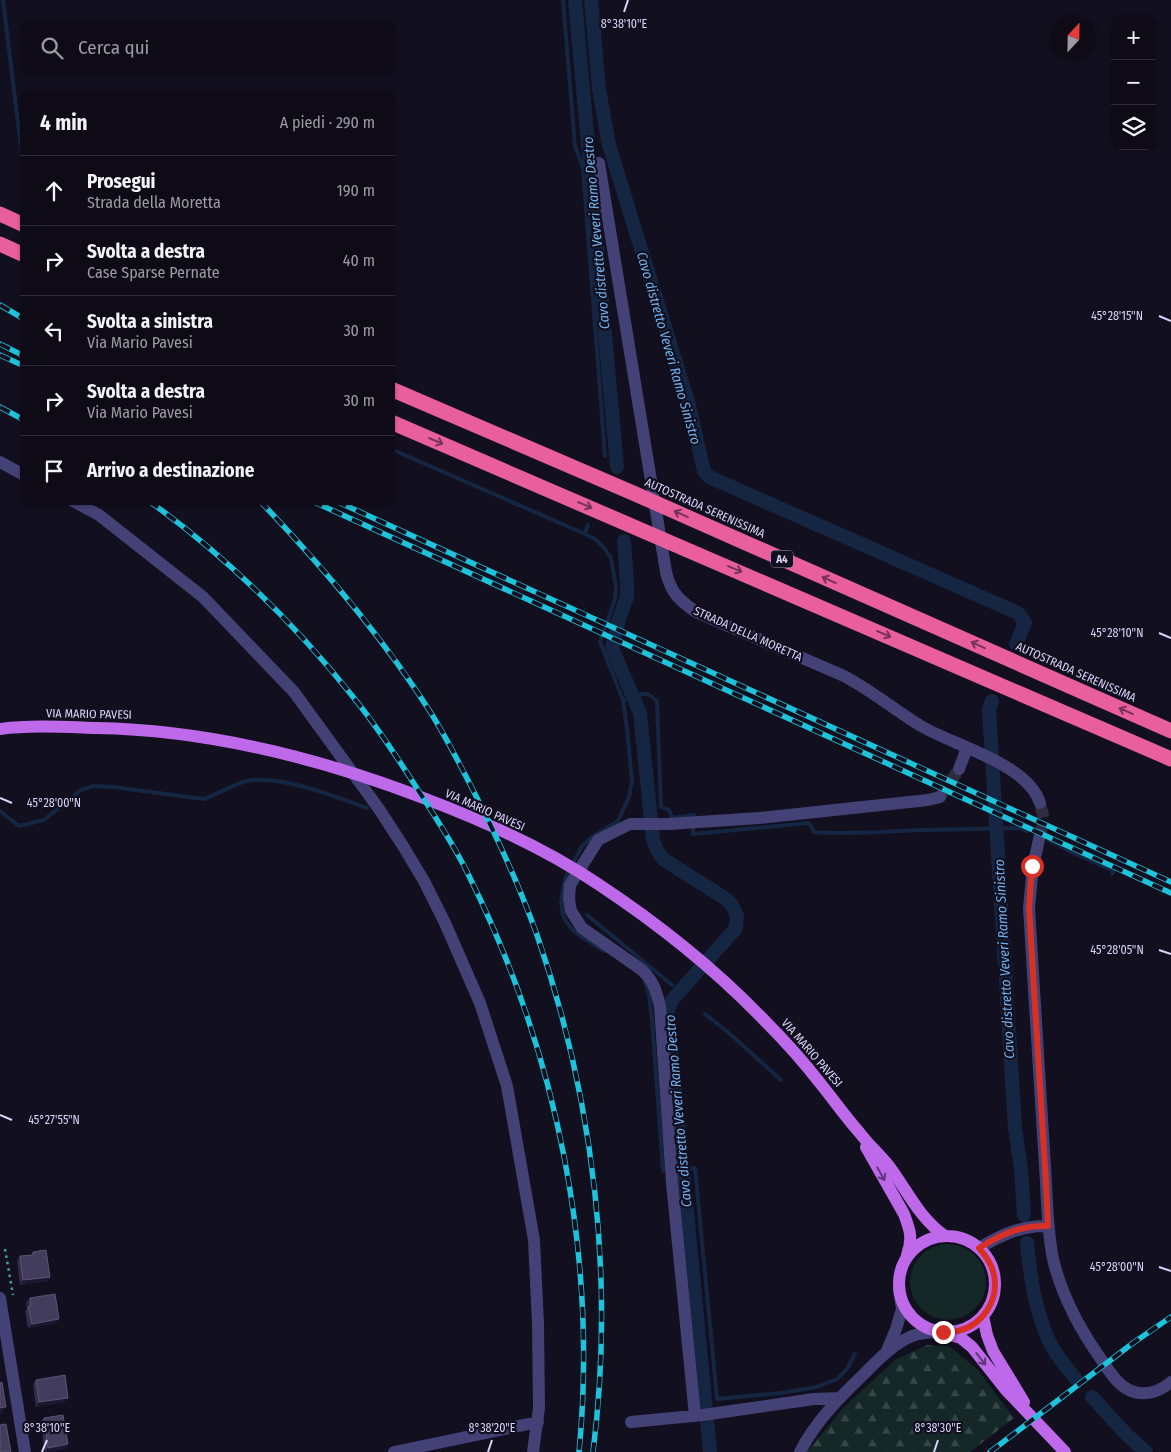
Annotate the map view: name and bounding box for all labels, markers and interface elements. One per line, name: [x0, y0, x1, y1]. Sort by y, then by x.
north arrow: [1051, 15, 1096, 60]
map controls: [1111, 15, 1156, 150]
button: +: [1111, 15, 1156, 60]
text: 8°38'10"E: [601, 17, 647, 31]
search box: [20, 20, 395, 75]
icon: search: [38, 34, 66, 62]
text: Cerca qui: [78, 36, 149, 59]
button: −: [1111, 60, 1156, 105]
button: layers: [1111, 105, 1156, 150]
text: 4 min: [40, 110, 88, 136]
text: A piedi · 290 m: [280, 113, 375, 132]
water label: Cavo distretto Veveri Ramo Destro: [580, 136, 613, 330]
text: Prosegui: [87, 170, 156, 193]
icon: ahead: [40, 177, 68, 205]
text: 190 m: [337, 181, 375, 200]
text: Strada della Moretta: [87, 193, 221, 212]
text: Svolta a destra: [87, 240, 205, 263]
icon: right: [40, 247, 68, 275]
water label: Cavo distretto Veveri Ramo Sinistro: [633, 250, 704, 446]
text: 40 m: [343, 251, 375, 270]
text: Case Sparse Pernate: [87, 263, 220, 282]
text: 45°28'15"N: [1091, 309, 1143, 323]
text: Svolta a sinistra: [87, 310, 213, 333]
icon: left: [40, 317, 68, 345]
text: 30 m: [343, 321, 375, 340]
text: Via Mario Pavesi: [87, 333, 193, 352]
text: Svolta a destra: [87, 380, 205, 403]
icon: right: [40, 387, 68, 415]
text: 30 m: [343, 391, 375, 410]
text: Via Mario Pavesi: [87, 403, 193, 422]
one-way arrow: [428, 436, 443, 446]
icon: arrive: [40, 457, 68, 485]
text: Arrivo a destinazione: [87, 459, 254, 482]
street label: AUTOSTRADA SERENISSIMA: [643, 475, 768, 541]
one-way arrow: [578, 501, 593, 510]
one-way arrow: [674, 508, 689, 518]
road number: A4: [771, 550, 793, 568]
one-way arrow: [727, 565, 742, 575]
one-way arrow: [822, 574, 837, 584]
street label: STRADA DELLA MORETTA: [692, 604, 805, 665]
text: 45°28'10"N: [1091, 626, 1143, 640]
one-way arrow: [876, 630, 891, 639]
street label: AUTOSTRADA SERENISSIMA: [1014, 639, 1139, 705]
one-way arrow: [971, 640, 986, 650]
one-way arrow: [1119, 705, 1134, 715]
street label: VIA MARIO PAVESI: [46, 706, 132, 722]
street label: VIA MARIO PAVESI: [443, 786, 527, 834]
text: 45°28'00"N: [27, 796, 81, 810]
route start: [1021, 855, 1044, 878]
water label: Cavo distretto Veveri Ramo Sinistro: [991, 859, 1018, 1059]
text: 45°28'05"N: [1090, 943, 1144, 957]
water label: Cavo distretto Veveri Ramo Destro: [662, 1014, 695, 1208]
street label: VIA MARIO PAVESI: [779, 1016, 845, 1090]
text: 45°27'55"N: [28, 1113, 80, 1127]
one-way arrow: [876, 1167, 886, 1182]
text: 45°28'00"N: [1090, 1260, 1144, 1274]
route end: [932, 1321, 955, 1344]
one-way arrow: [976, 1352, 987, 1365]
text: 8°38'10"E: [24, 1421, 70, 1435]
text: 8°38'20"E: [469, 1421, 516, 1435]
text: 8°38'30"E: [915, 1421, 962, 1435]

